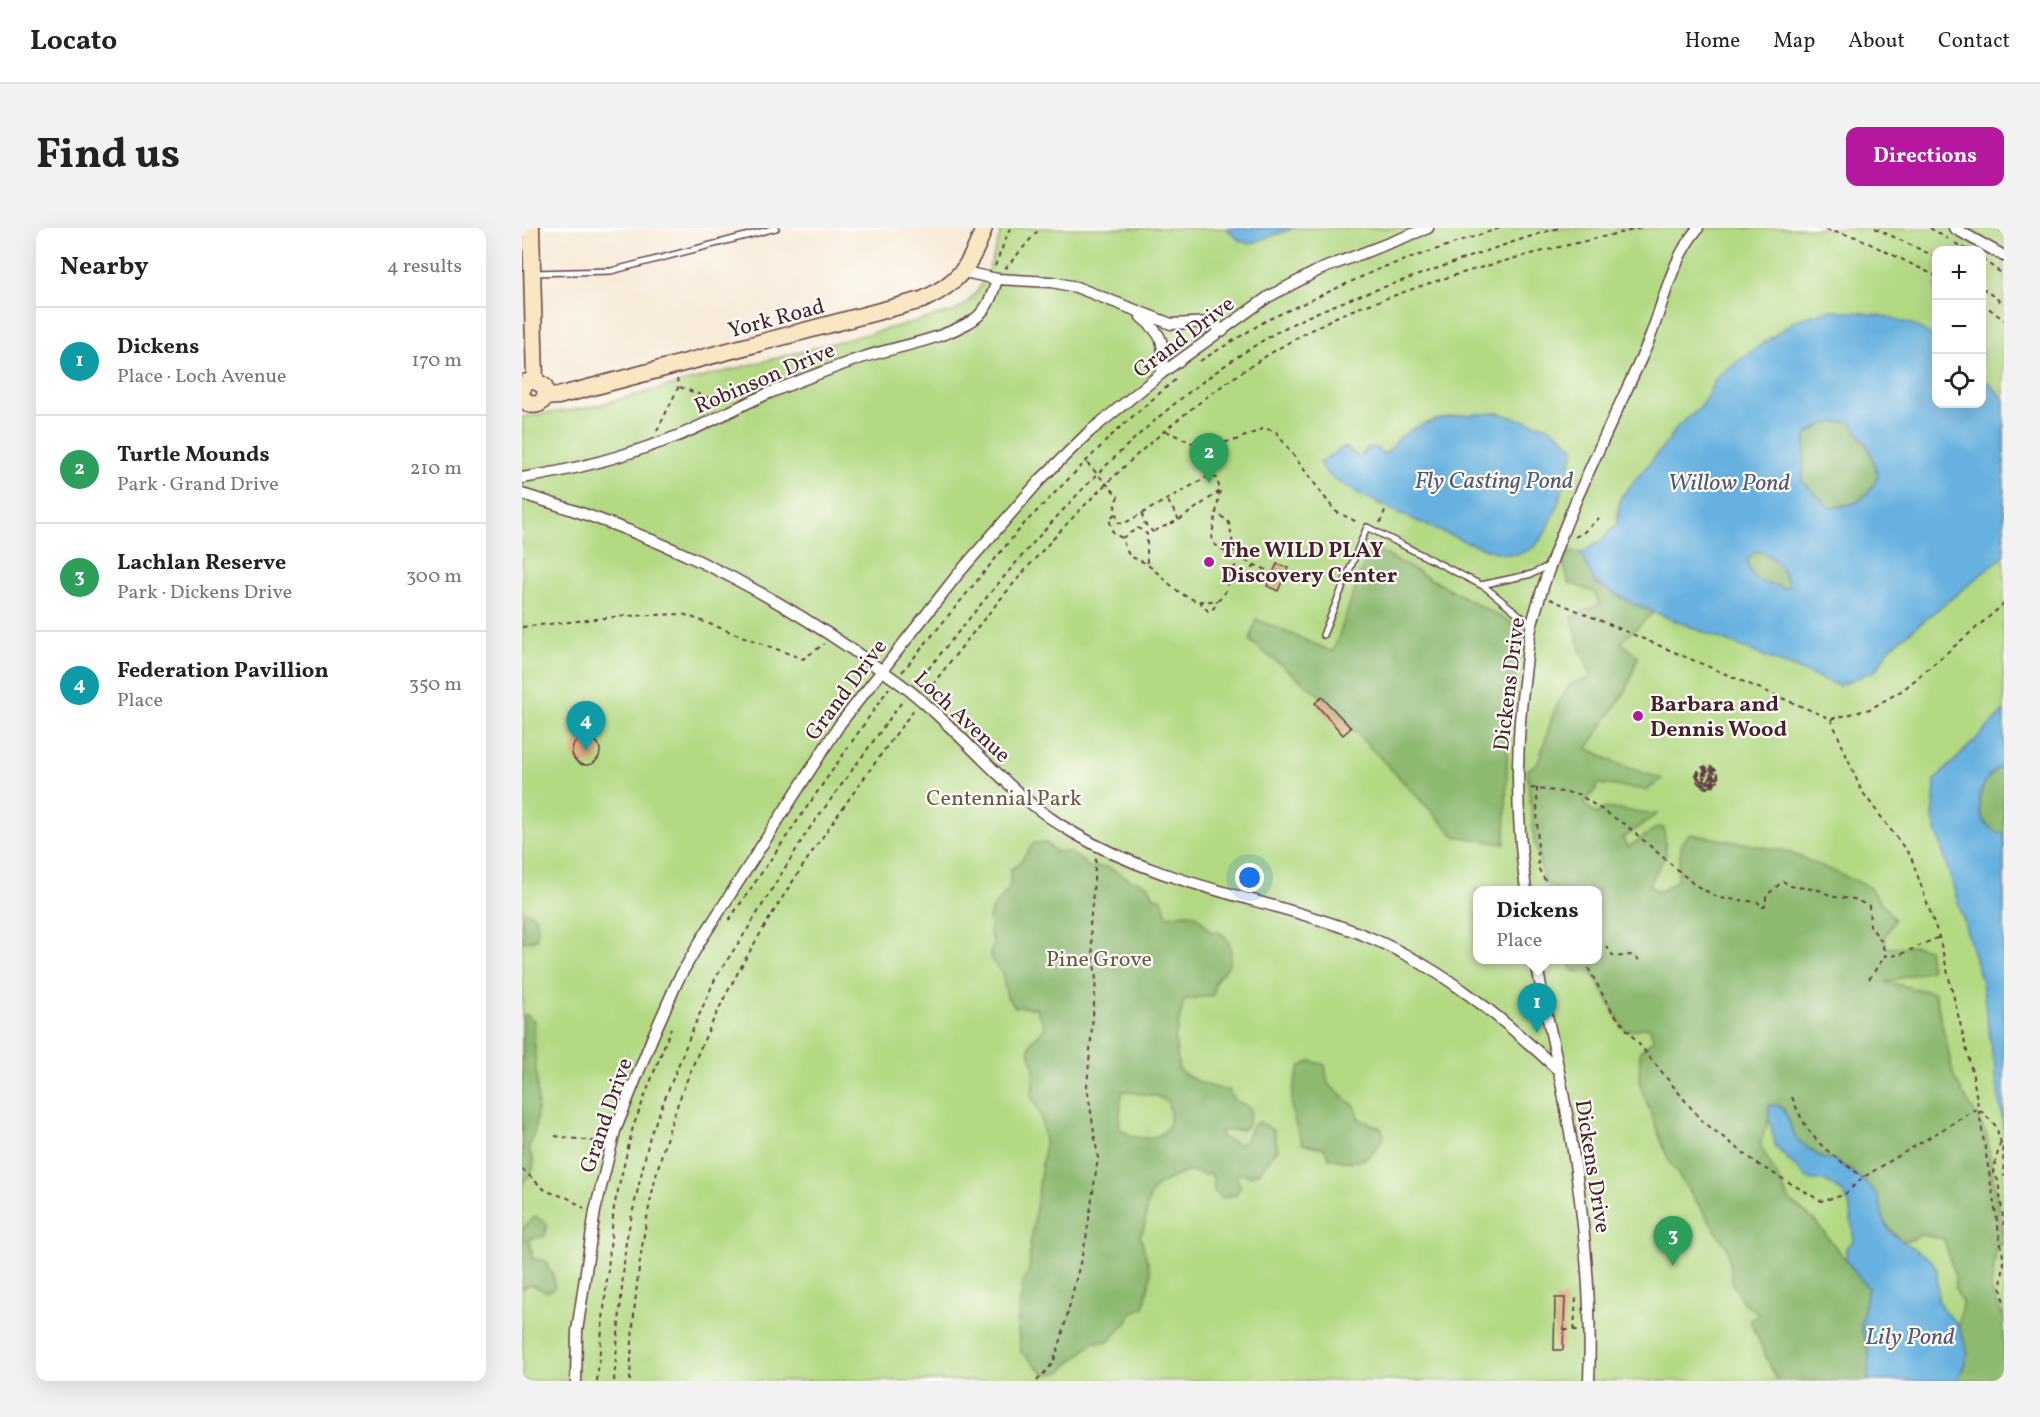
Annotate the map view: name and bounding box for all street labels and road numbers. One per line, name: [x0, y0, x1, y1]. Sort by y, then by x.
street label: Grand Drive: [1127, 290, 1242, 386]
street label: York Road: [725, 292, 828, 347]
street label: Robinson Drive: [690, 336, 840, 423]
street label: Dickens Drive: [1487, 616, 1534, 753]
street label: Grand Drive: [799, 633, 895, 748]
street label: Loch Avenue: [906, 665, 1017, 771]
street label: Grand Drive: [573, 1054, 642, 1178]
street label: Dickens Drive: [1566, 1097, 1617, 1235]

